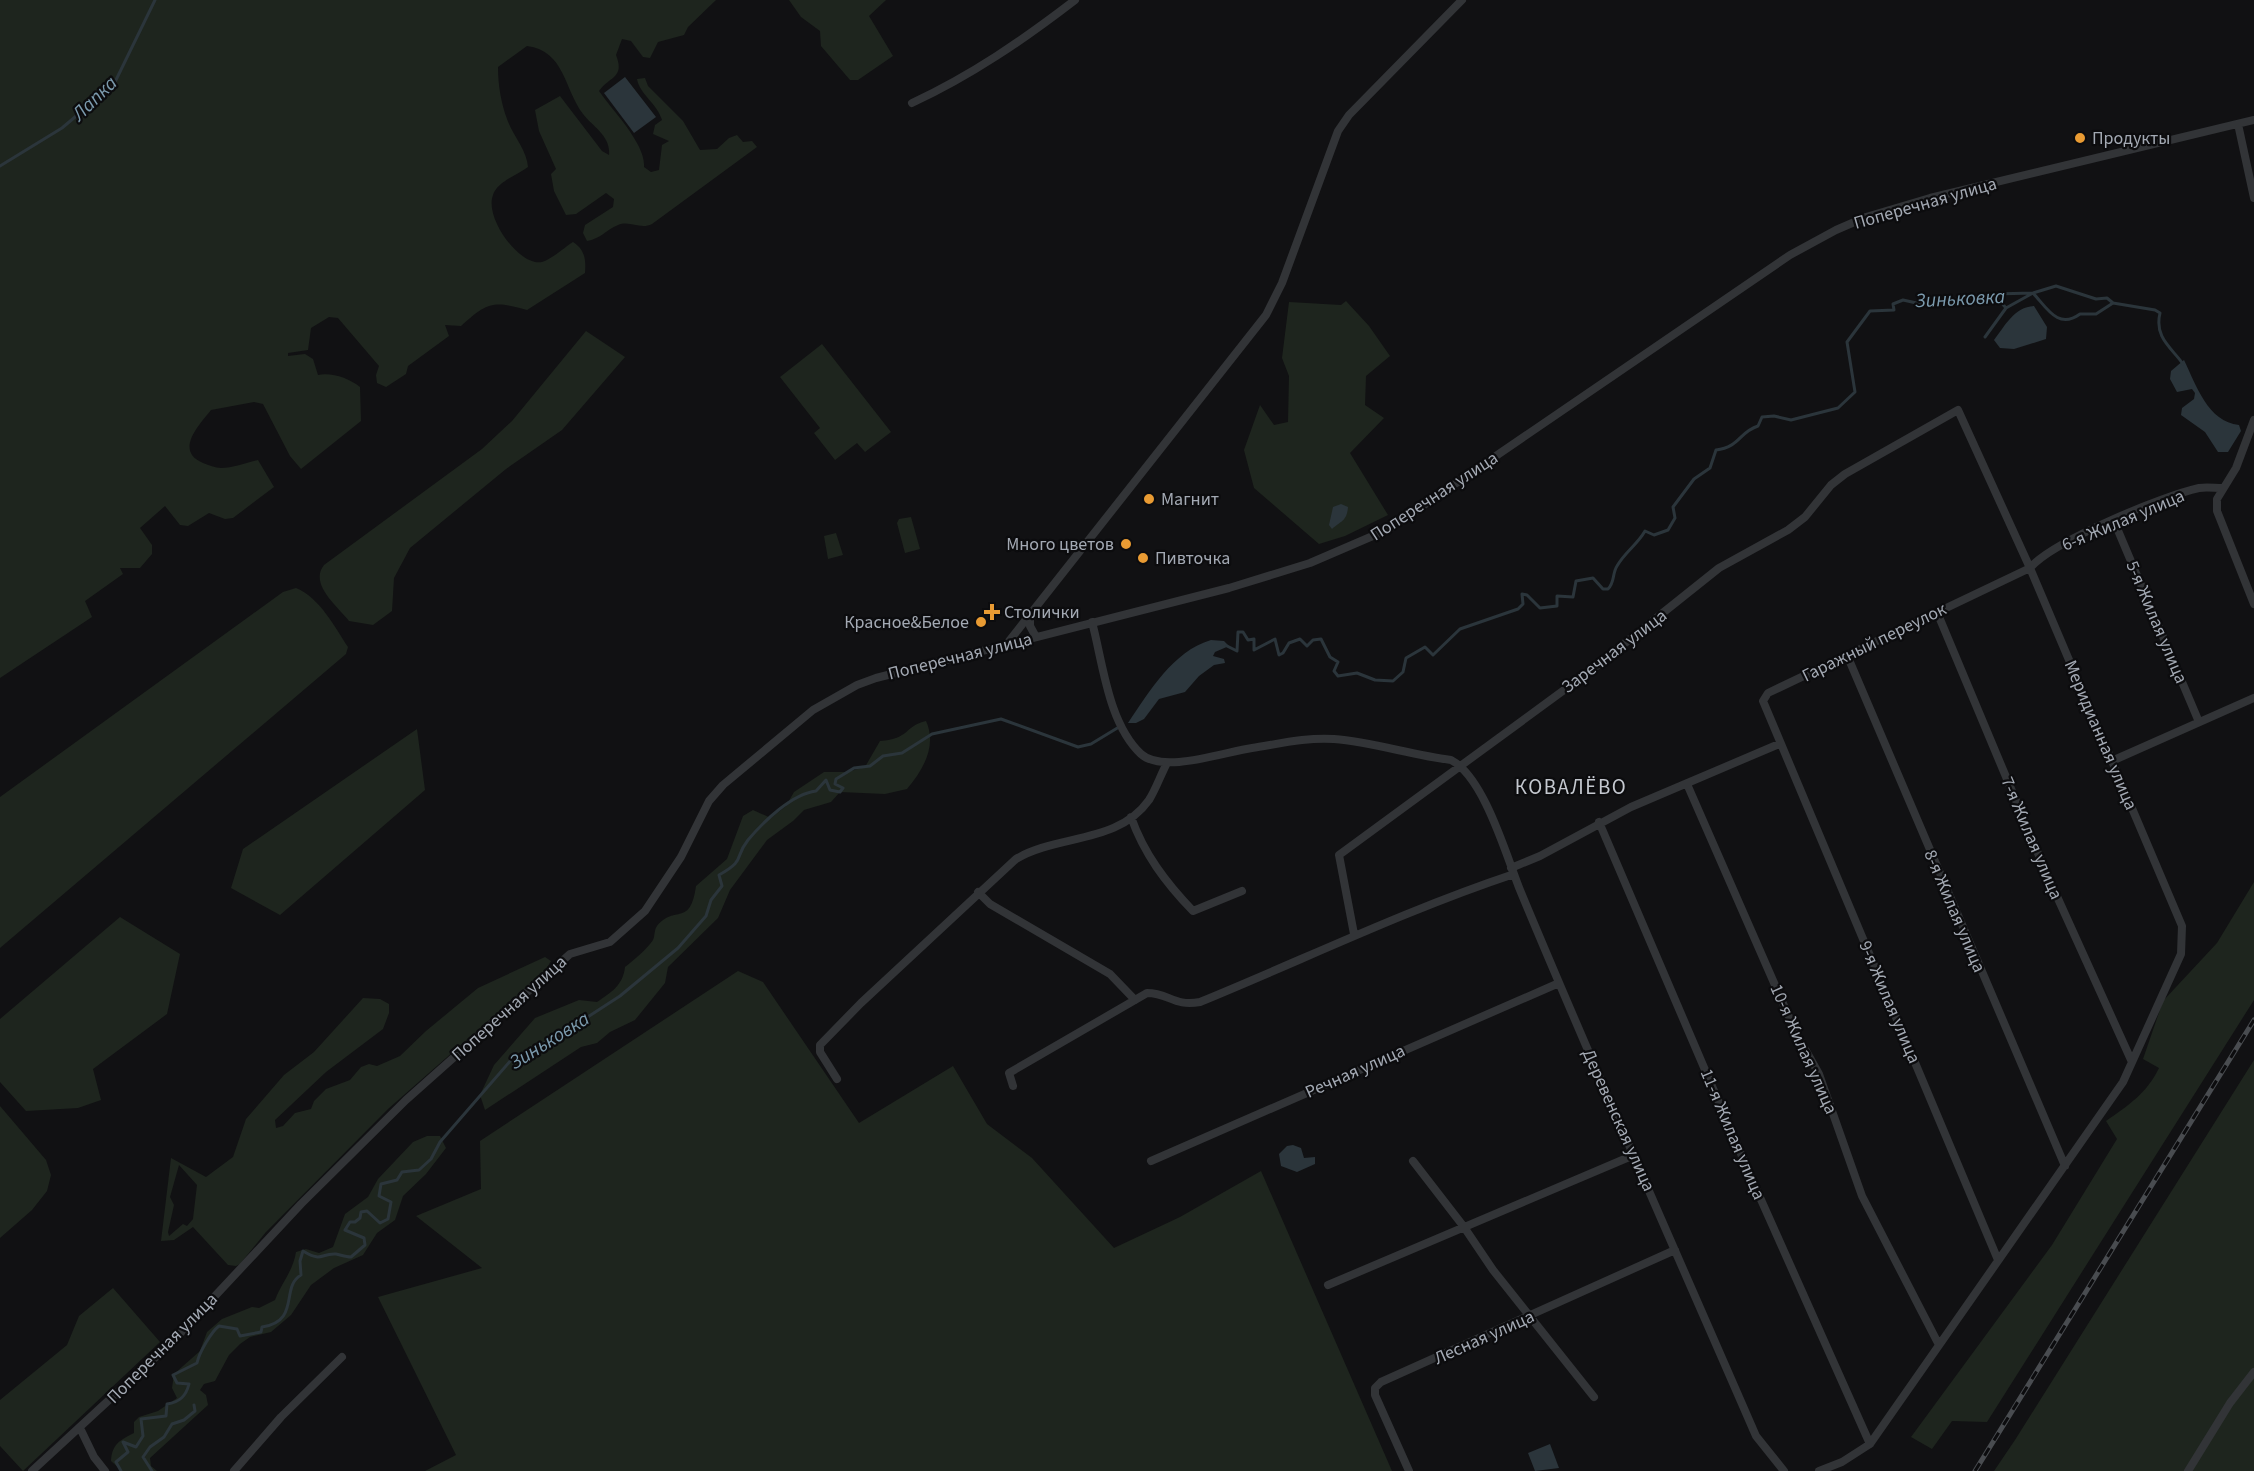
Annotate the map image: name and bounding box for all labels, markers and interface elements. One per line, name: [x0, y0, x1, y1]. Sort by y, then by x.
water label: Лапка: [65, 70, 124, 128]
place label: Продукты: [2092, 126, 2170, 151]
marker: Продукты: [2073, 131, 2087, 145]
street label: Поперечная улица: [1851, 171, 2000, 236]
water label: Зиньковка: [1914, 283, 2006, 315]
street label: Поперечная улица: [1366, 446, 1503, 547]
street label: 6-я Жилая улица: [2058, 483, 2188, 558]
place label: Магнит: [1161, 487, 1219, 512]
marker: Магнит: [1142, 492, 1156, 506]
place label: Много цветов: [1006, 532, 1114, 557]
marker: Много цветов: [1119, 537, 1133, 551]
place label: Пивточка: [1155, 546, 1230, 571]
marker: Пивточка: [1136, 551, 1150, 565]
street label: 5-я Жилая улица: [2119, 557, 2194, 687]
street label: Гаражный переулок: [1798, 597, 1951, 688]
place label: Столички: [1004, 600, 1080, 625]
street label: Заречная улица: [1556, 603, 1672, 699]
marker: Столички: [985, 605, 999, 619]
place label: Красное&Белое: [844, 610, 969, 635]
marker: Красное&Белое: [974, 615, 988, 629]
street label: Поперечная улица: [885, 626, 1035, 686]
street label: Меридианная улица: [2058, 656, 2143, 814]
district label: КОВАЛЁВО: [1515, 772, 1627, 802]
street label: 7-я Жилая улица: [1994, 773, 2069, 903]
street label: 8-я Жилая улица: [1917, 846, 1992, 976]
street label: 9-я Жилая улица: [1852, 937, 1927, 1067]
street label: Поперечная улица: [446, 950, 573, 1067]
street label: 10-я Жилая улица: [1764, 980, 1843, 1118]
water label: Зиньковка: [504, 1005, 595, 1077]
street label: Речная улица: [1301, 1038, 1409, 1105]
street label: Деревенская улица: [1576, 1045, 1661, 1196]
street label: 11-я Жилая улица: [1694, 1065, 1771, 1204]
street label: Поперечная улица: [101, 1287, 223, 1409]
street label: Лесная улица: [1430, 1304, 1538, 1371]

